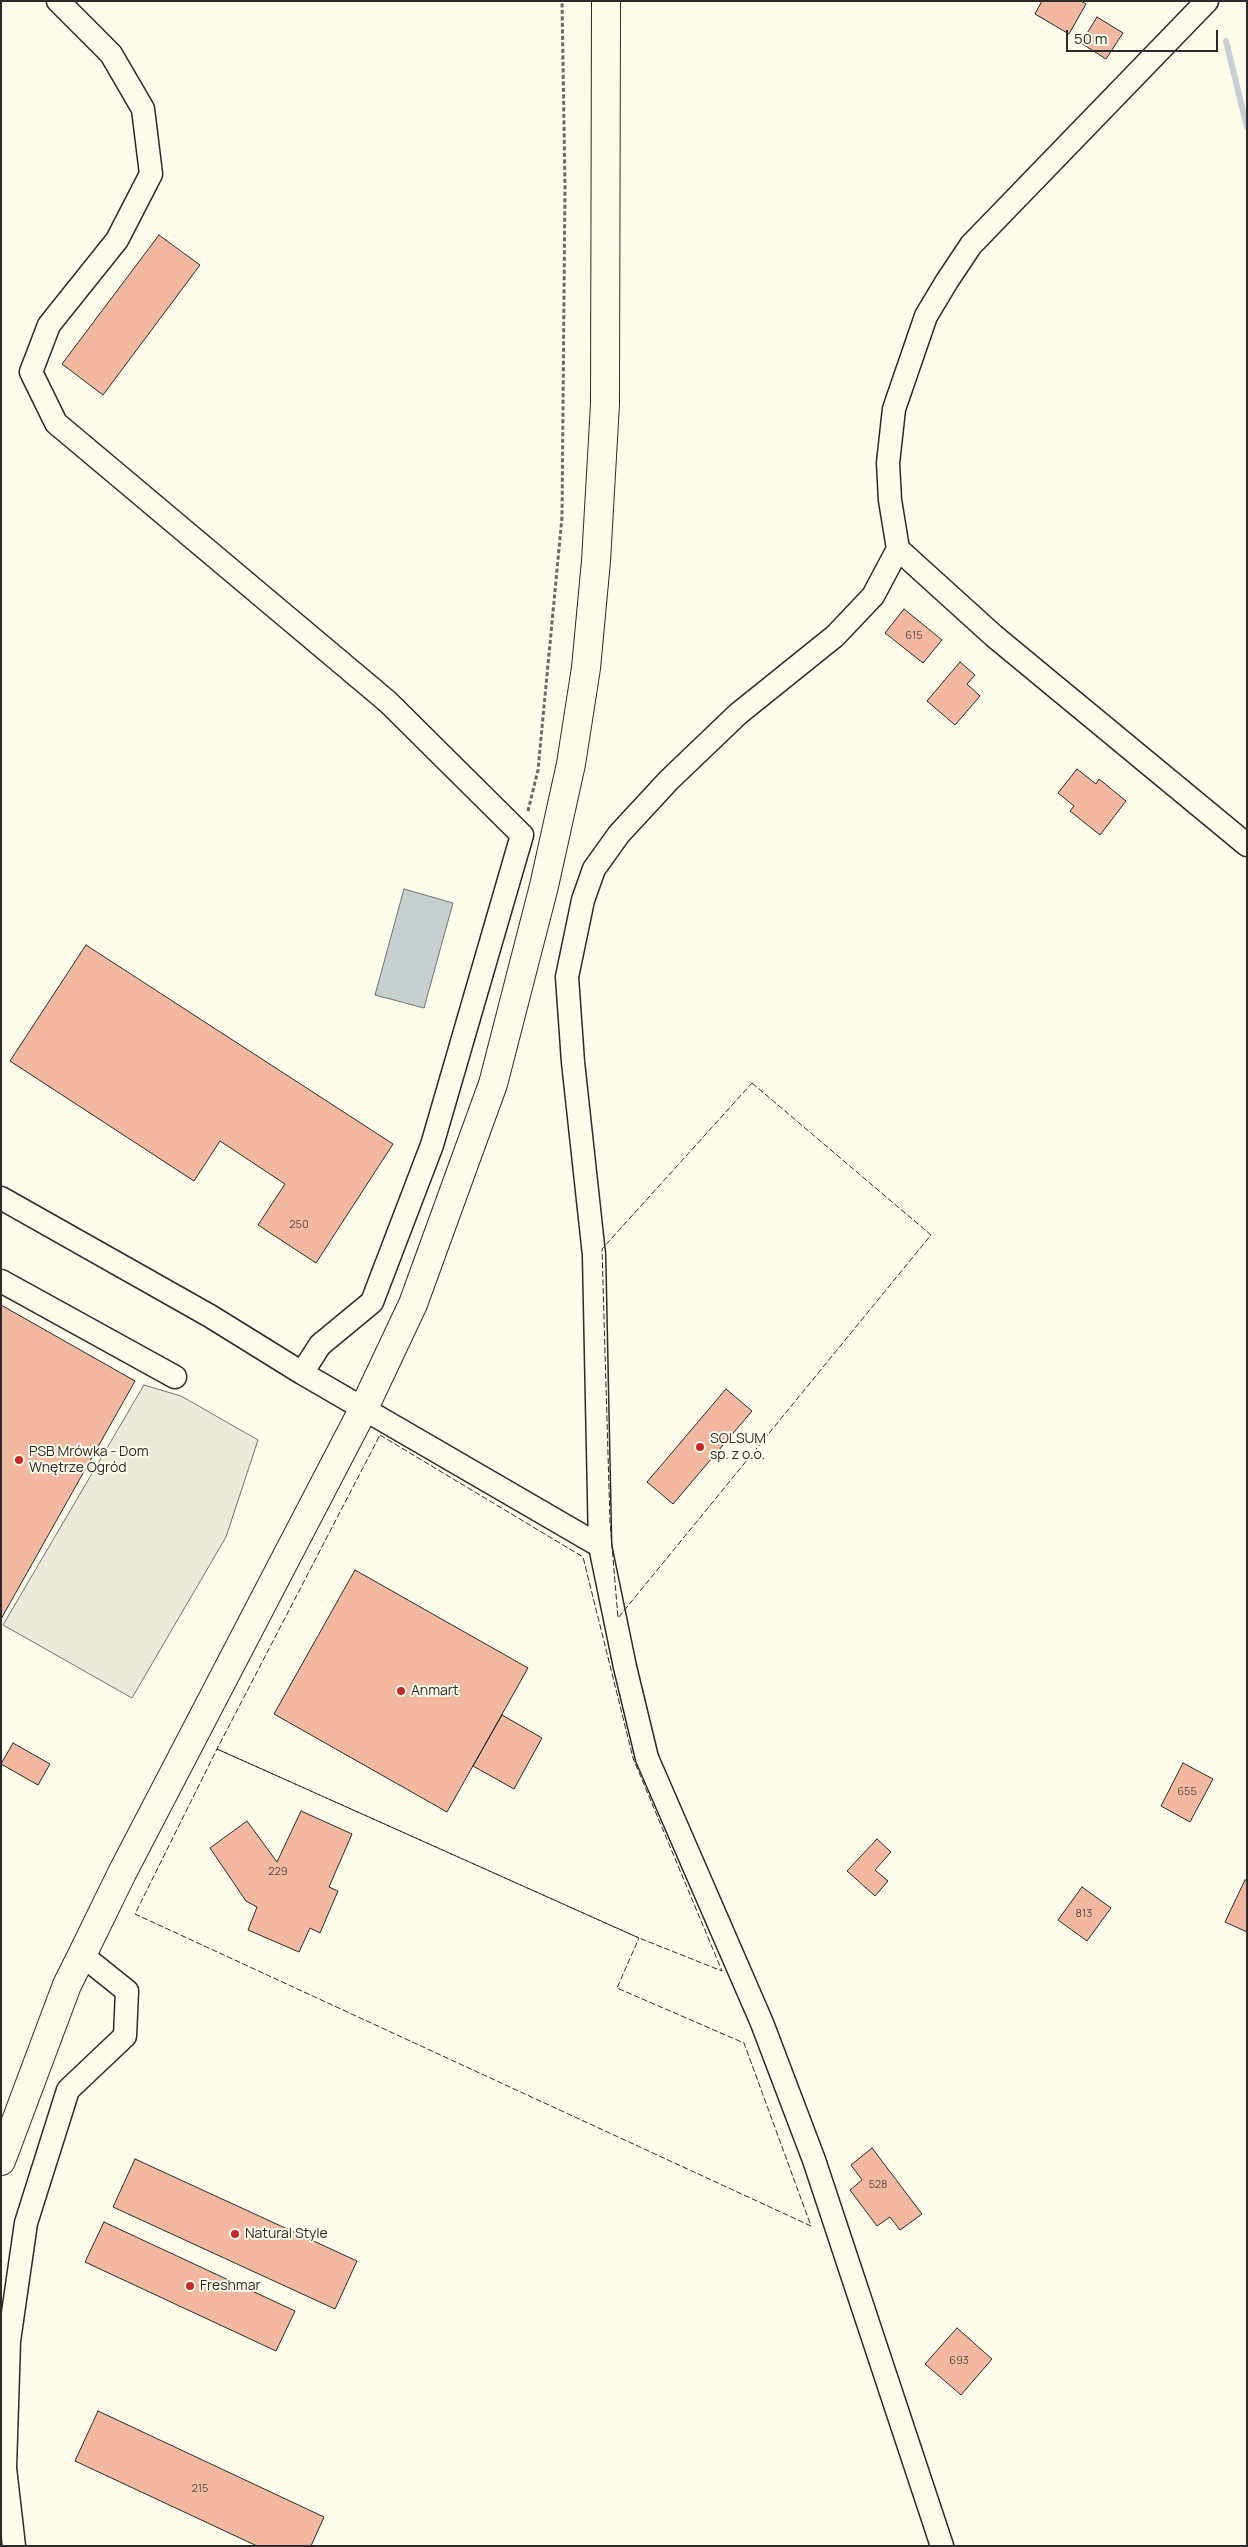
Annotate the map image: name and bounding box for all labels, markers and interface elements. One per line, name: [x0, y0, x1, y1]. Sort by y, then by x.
scale bar: [1068, 20, 1220, 52]
text: 50 m: [1074, 28, 1108, 49]
house number: 615: [905, 629, 923, 643]
house number: 250: [289, 1218, 309, 1232]
place label: SOLSUM sp. z o.o.: [710, 1431, 766, 1464]
marker: SOLSUM sp. z o.o.: [694, 1441, 706, 1453]
place label: PSB Mrówka - Dom Wnętrze Ogród: [29, 1444, 149, 1476]
marker: PSB Mrówka - Dom Wnętrze Ogród: [13, 1454, 25, 1466]
place label: Anmart: [411, 1683, 458, 1699]
marker: Anmart: [395, 1685, 407, 1697]
house number: 655: [1177, 1785, 1197, 1799]
house number: 229: [268, 1865, 288, 1879]
house number: 813: [1076, 1907, 1092, 1921]
house number: 528: [869, 2178, 887, 2192]
place label: Natural Style: [245, 2226, 328, 2242]
marker: Natural Style: [229, 2228, 241, 2240]
place label: Freshmar: [200, 2278, 261, 2294]
marker: Freshmar: [184, 2280, 196, 2292]
house number: 693: [949, 2354, 969, 2368]
house number: 215: [192, 2482, 208, 2496]

